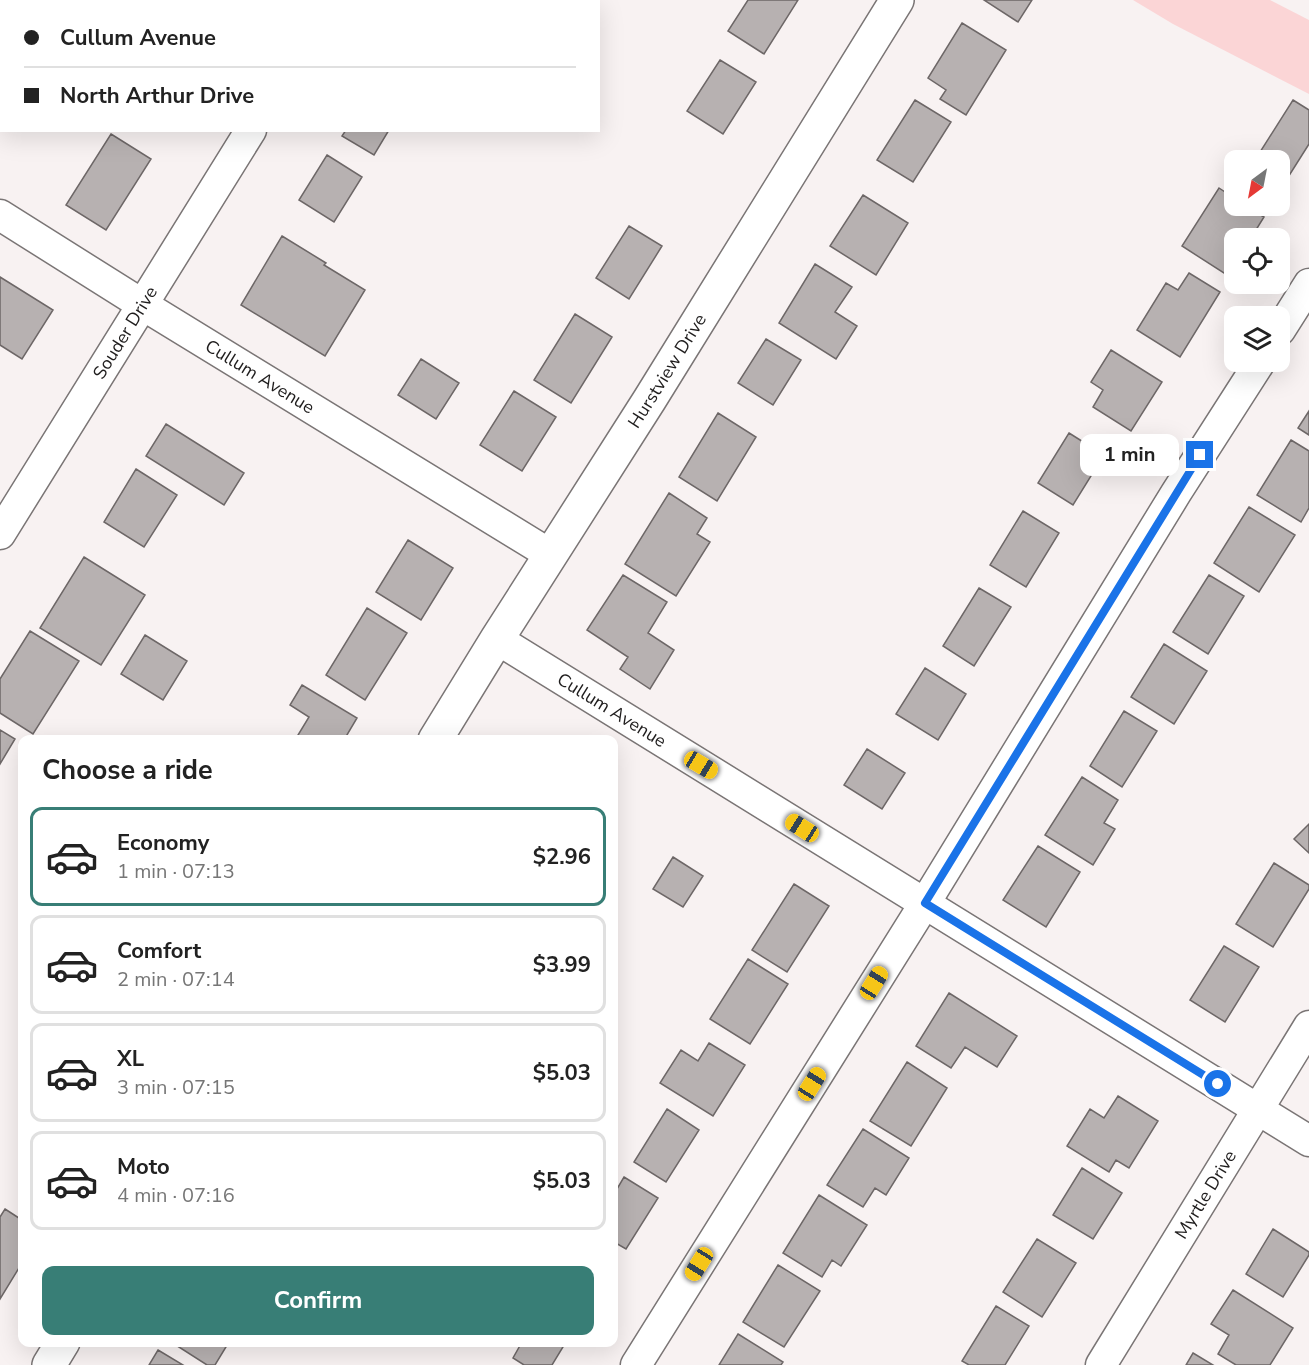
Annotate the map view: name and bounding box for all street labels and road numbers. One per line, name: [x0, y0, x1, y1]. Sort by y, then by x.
street label: Souder Drive: [87, 282, 163, 384]
street label: Hurstview Drive: [622, 309, 712, 433]
street label: Cullum Avenue: [201, 334, 319, 419]
street label: Cullum Avenue: [553, 667, 671, 753]
street label: Myrtle Drive: [1169, 1146, 1242, 1243]

